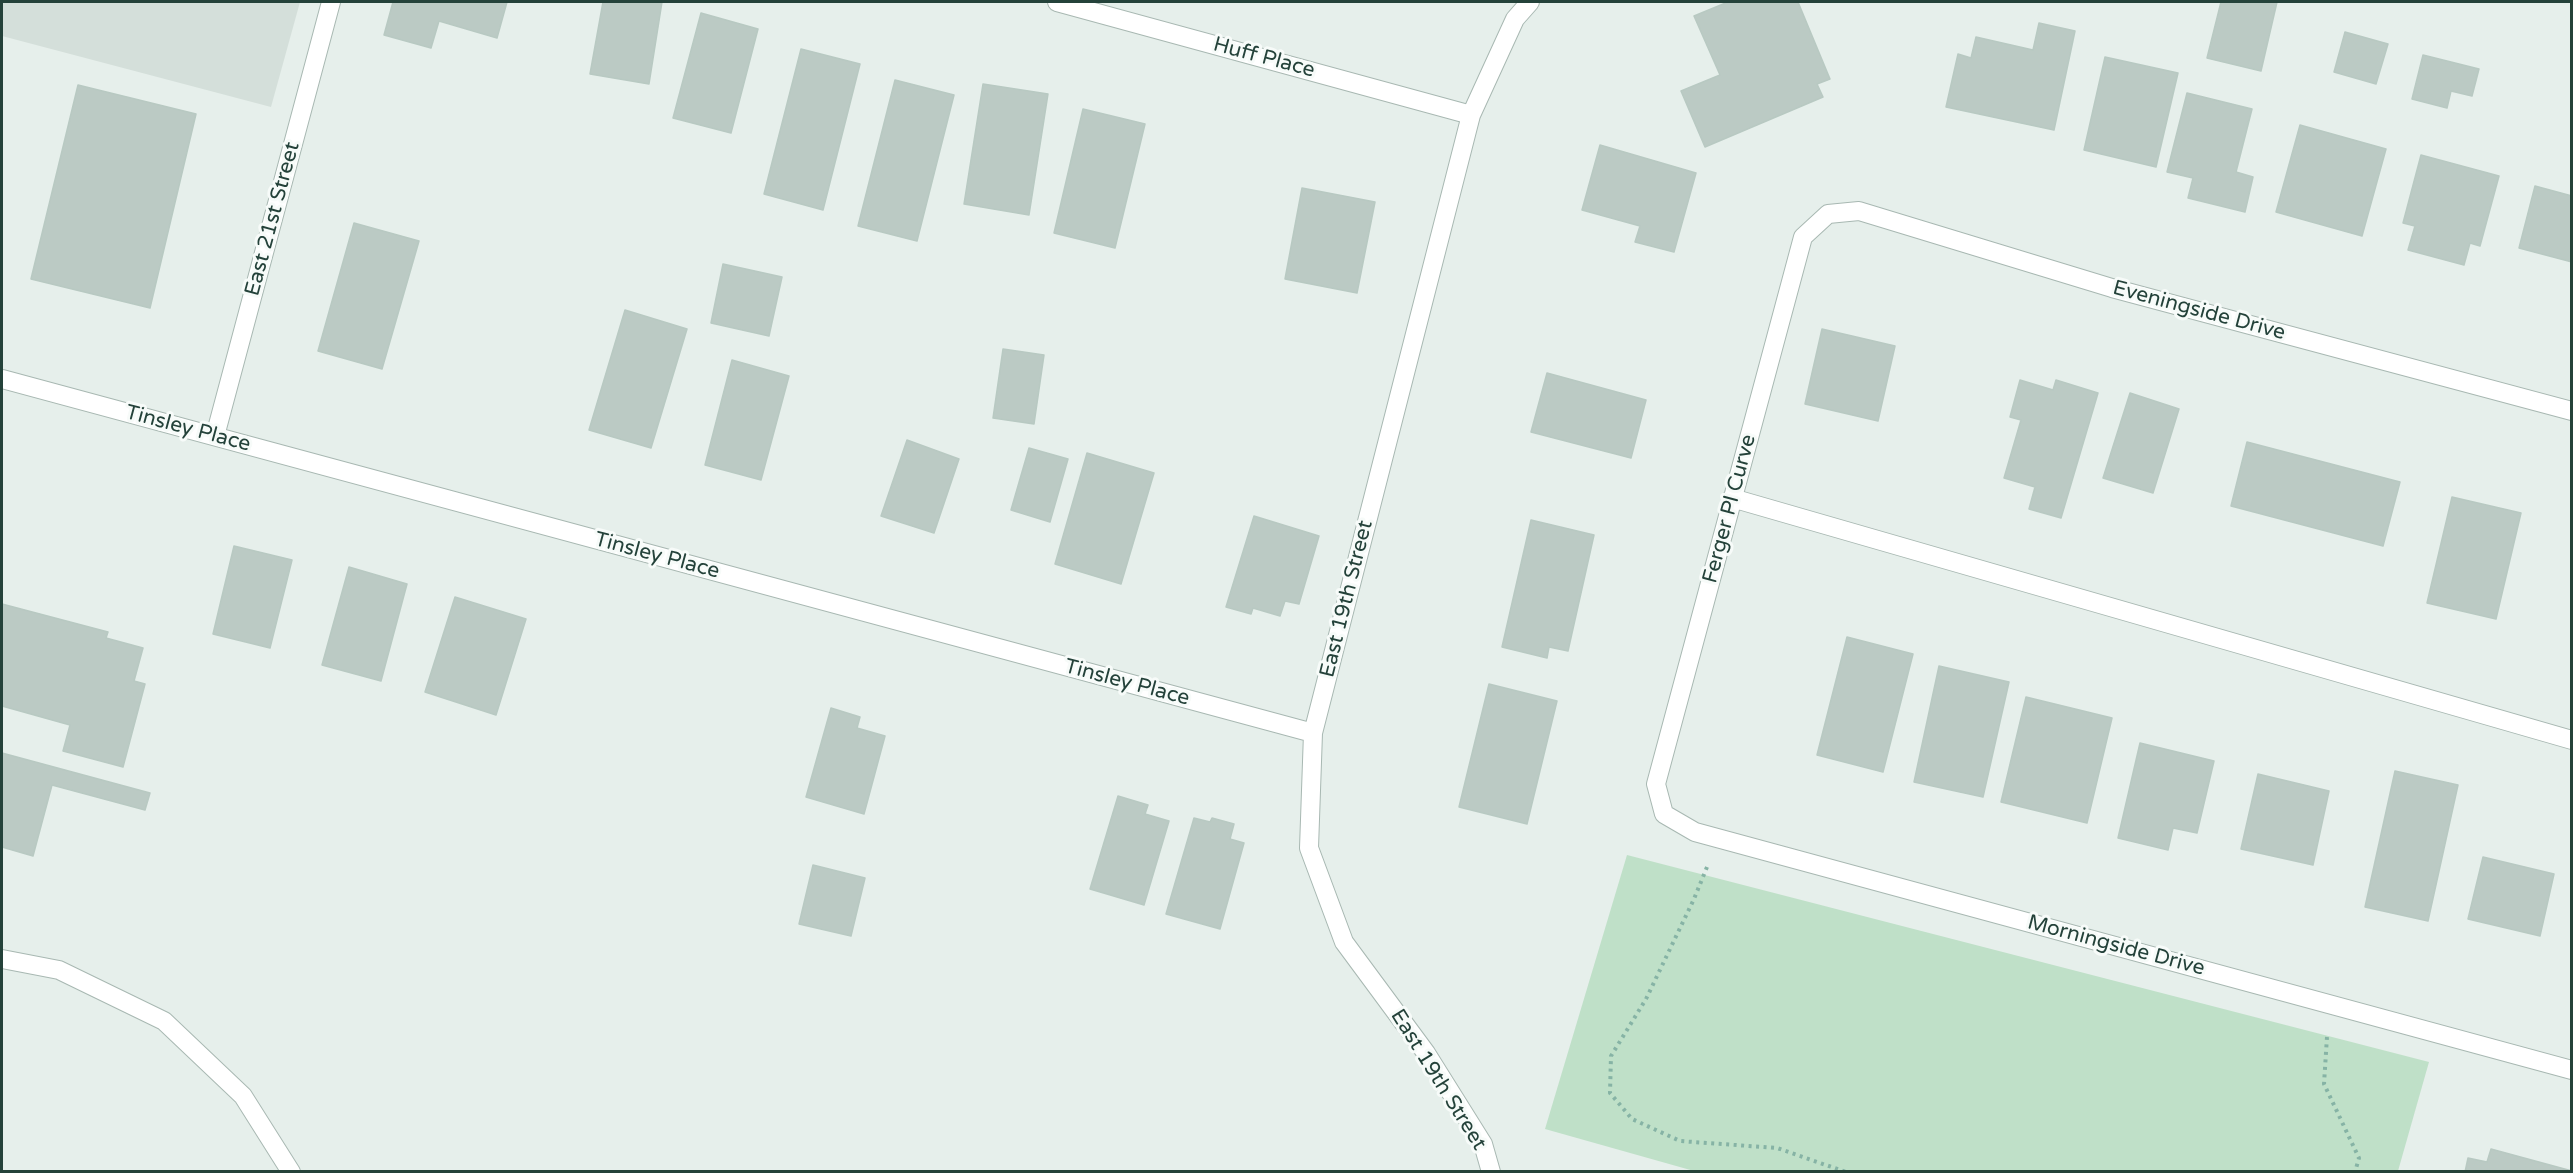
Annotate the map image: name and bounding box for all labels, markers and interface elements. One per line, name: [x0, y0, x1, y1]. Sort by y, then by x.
street label: Huff Place: [1210, 32, 1318, 84]
street label: East 21st Street: [240, 139, 306, 299]
street label: Eveningside Drive: [2110, 276, 2288, 346]
street label: Tinsley Place: [123, 400, 253, 458]
street label: Ferger Pl Curve: [1698, 432, 1762, 586]
street label: East 19th Street: [1315, 518, 1379, 680]
street label: Tinsley Place: [592, 527, 722, 585]
street label: Tinsley Place: [1062, 654, 1192, 712]
street label: Morningside Drive: [2025, 910, 2207, 982]
street label: East 19th Street: [1385, 1005, 1491, 1155]

